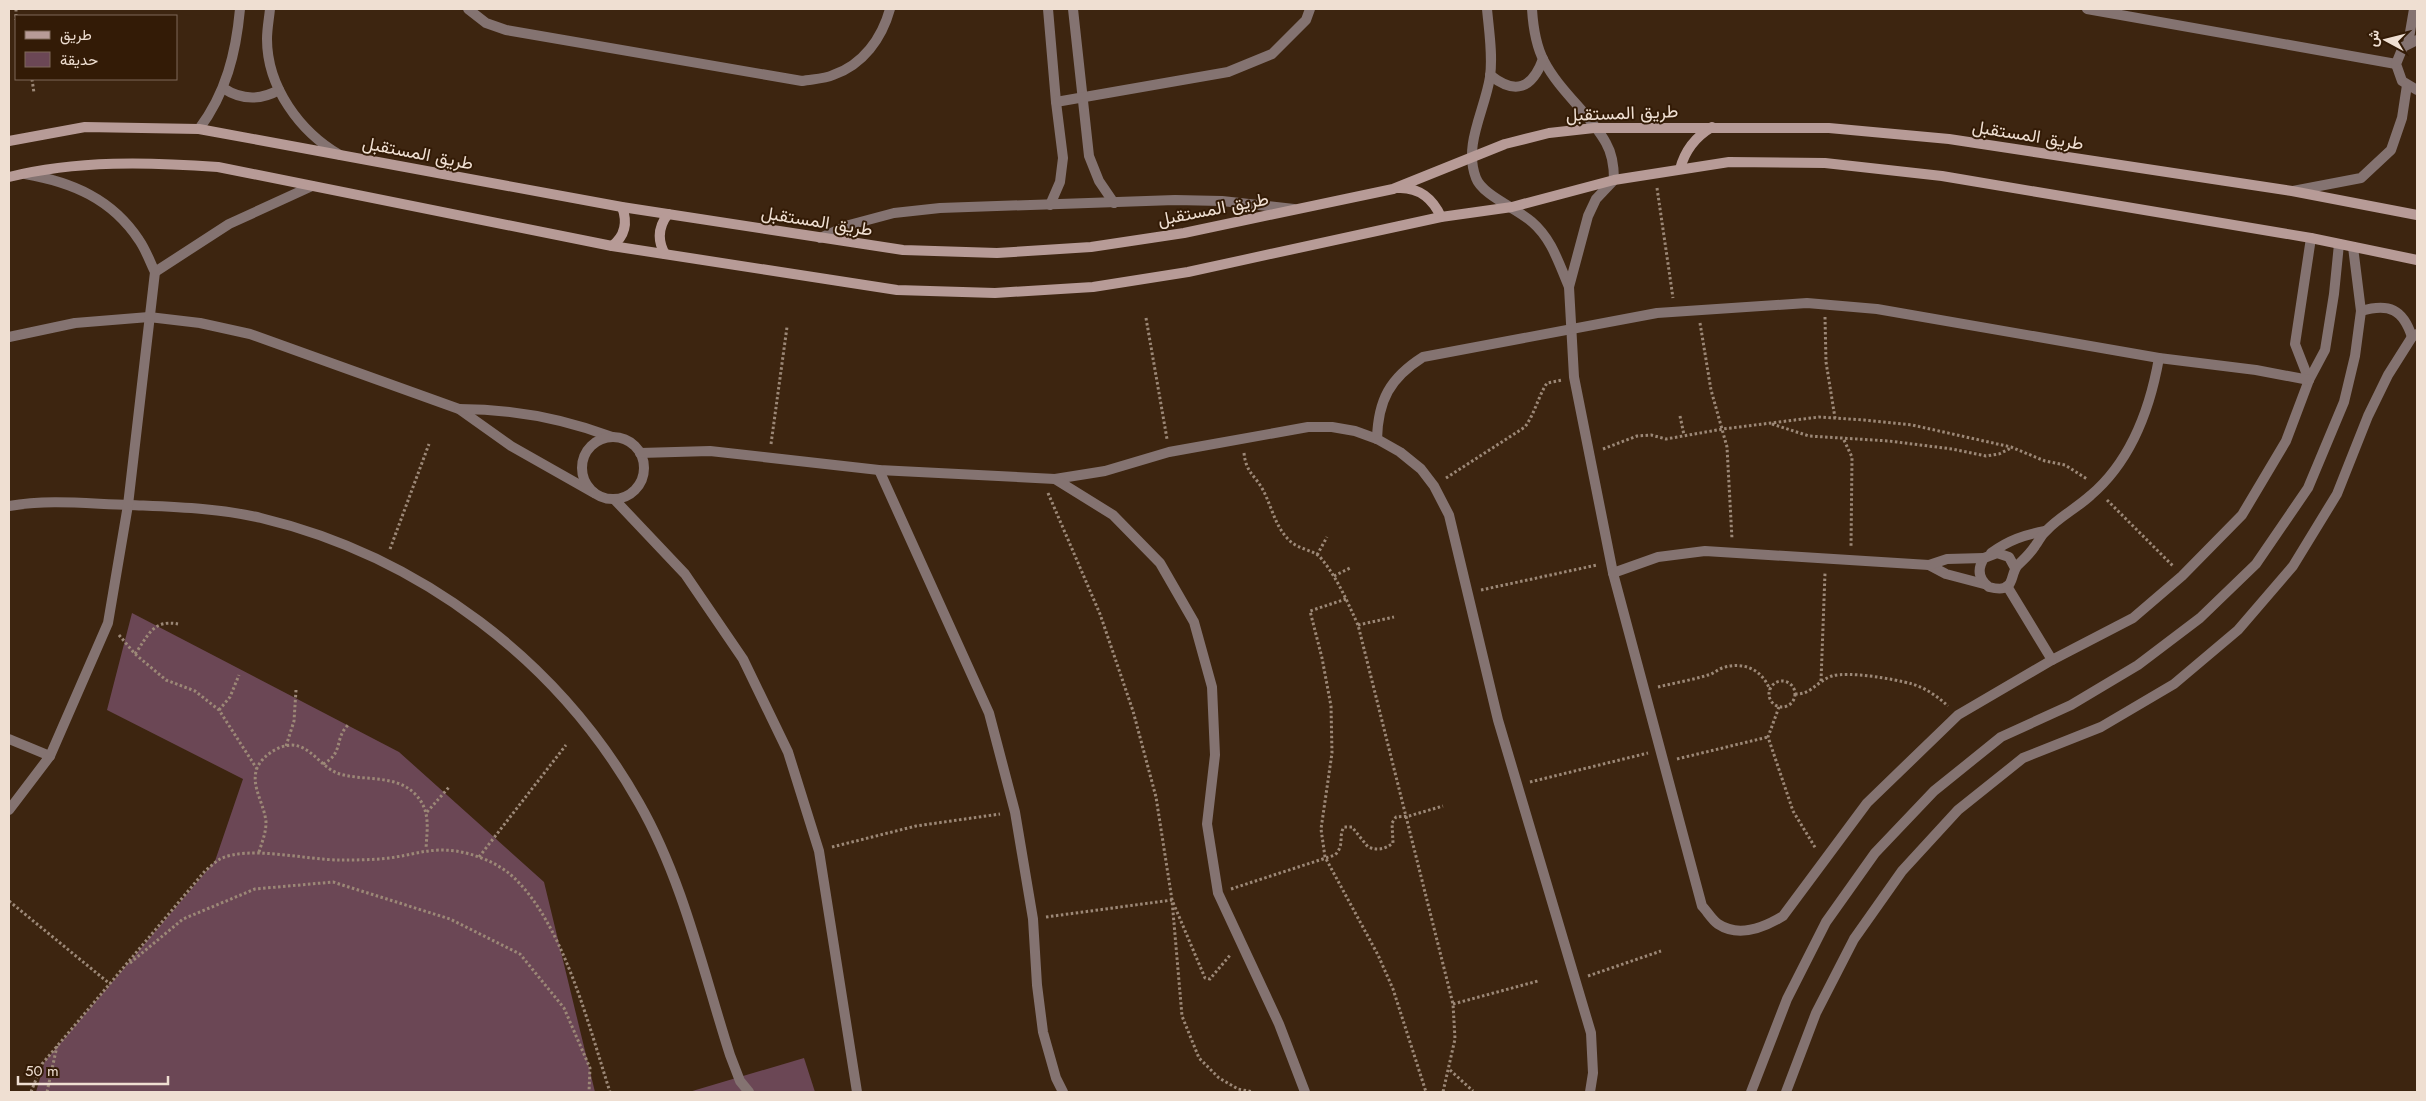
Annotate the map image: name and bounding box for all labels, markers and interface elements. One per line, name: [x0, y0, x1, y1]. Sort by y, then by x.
legend: [15, 15, 178, 80]
north arrow: [2361, 15, 2411, 65]
text: طريق: [60, 24, 92, 46]
text: ش: [2362, 29, 2384, 48]
text: حديقة: [60, 49, 98, 71]
street label: طريق المستقبل: [1565, 98, 1679, 128]
street label: طريق المستقبل: [1970, 113, 2086, 157]
street label: طريق المستقبل: [360, 129, 476, 177]
street label: طريق المستقبل: [1155, 185, 1271, 233]
street label: طريق المستقبل: [759, 199, 875, 243]
scale bar: [18, 1054, 168, 1086]
text: 50 m: [25, 1060, 59, 1082]

